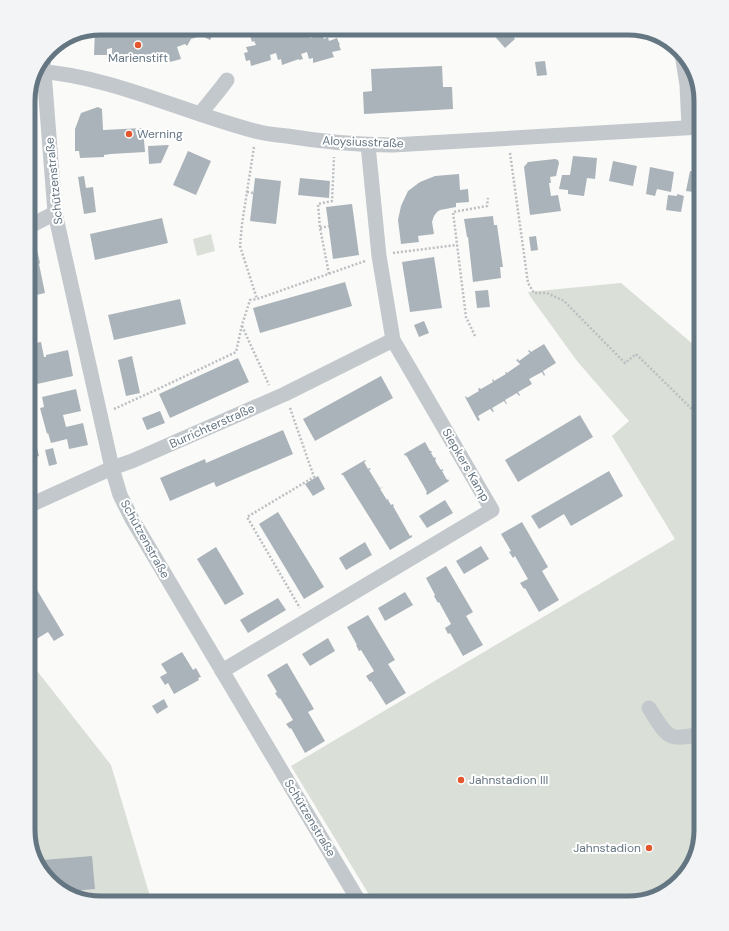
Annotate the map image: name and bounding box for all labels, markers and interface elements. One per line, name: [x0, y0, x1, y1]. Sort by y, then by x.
marker: Marienstift: [133, 40, 143, 50]
place label: Marienstift: [108, 50, 168, 66]
place label: Werning: [137, 126, 183, 142]
marker: Werning: [124, 129, 134, 139]
street label: Aloysiusstraße: [322, 133, 404, 151]
street label: Schützenstraße: [41, 136, 67, 225]
street label: Burrichterstraße: [167, 400, 257, 452]
street label: Siepkers Kamp: [439, 426, 493, 504]
street label: Schützenstraße: [117, 497, 173, 581]
place label: Jahnstadion III: [469, 772, 548, 788]
marker: Jahnstadion III: [456, 775, 466, 785]
street label: Schützenstraße: [281, 776, 339, 860]
place label: Jahnstadion: [573, 840, 641, 856]
marker: Jahnstadion: [644, 843, 654, 853]

